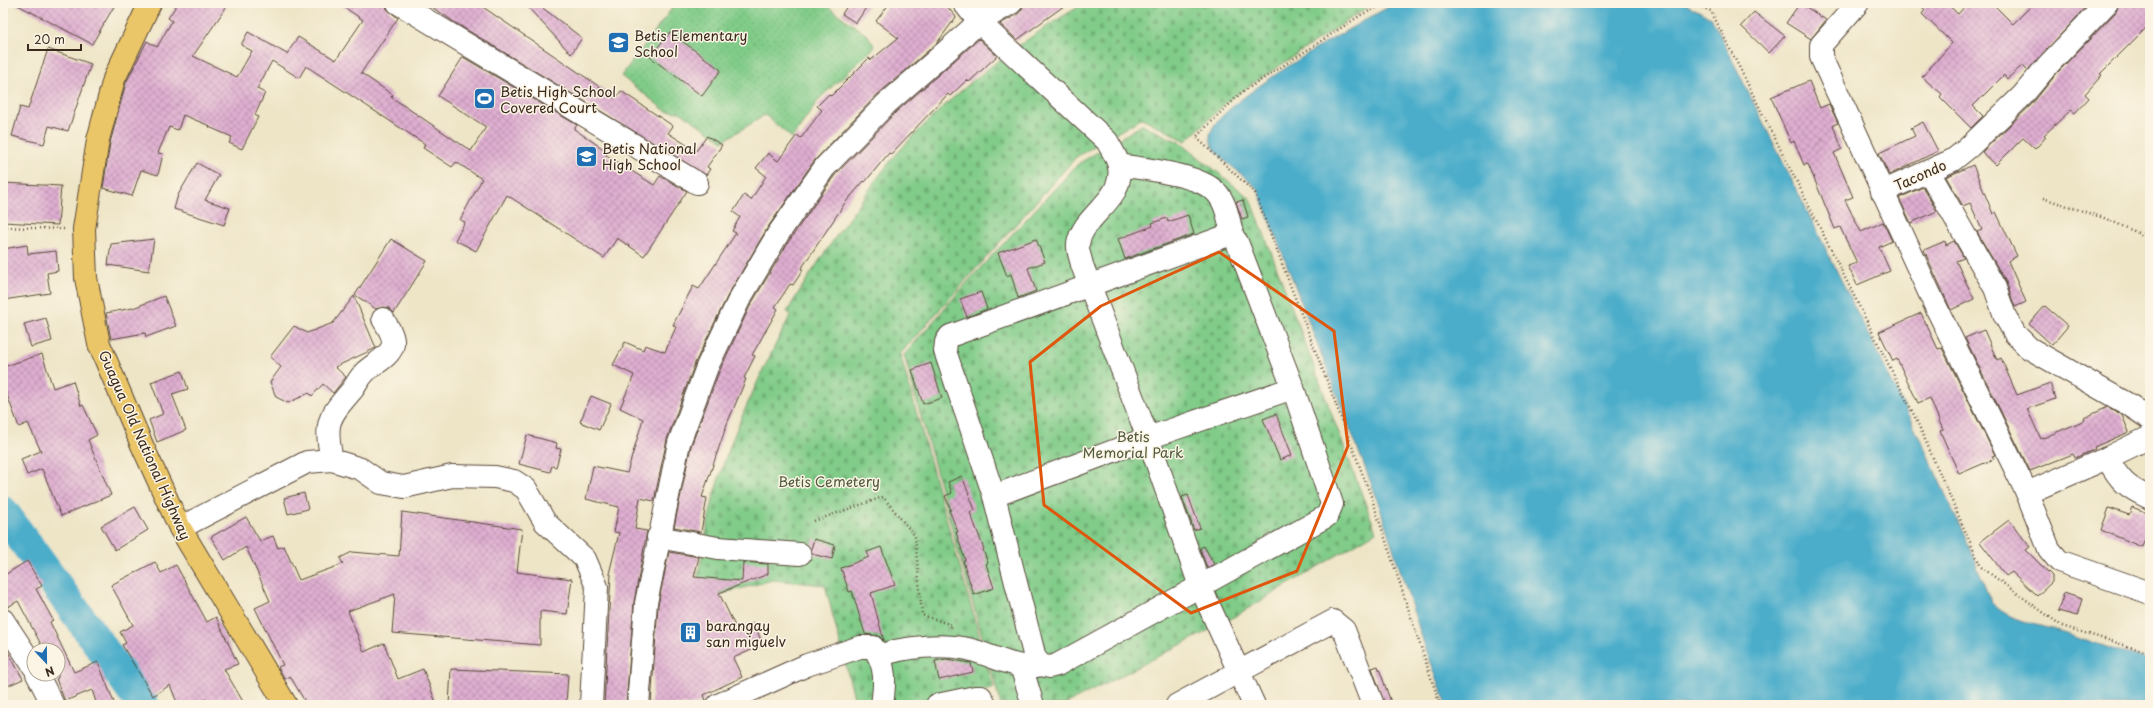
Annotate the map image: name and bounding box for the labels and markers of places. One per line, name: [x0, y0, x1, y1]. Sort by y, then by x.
place label: Betis Elementary School: [634, 25, 747, 62]
school or university icon: Betis Elementary School: [606, 30, 632, 56]
place label: Betis High School Covered Court: [500, 81, 616, 118]
sports icon: Betis High School Covered Court: [472, 86, 498, 112]
place label: Betis National High School: [602, 138, 697, 175]
school or university icon: Betis National High School: [573, 143, 599, 169]
place label: barangay san miguelv: [706, 615, 786, 652]
building icon: barangay san miguelv: [678, 620, 704, 646]

